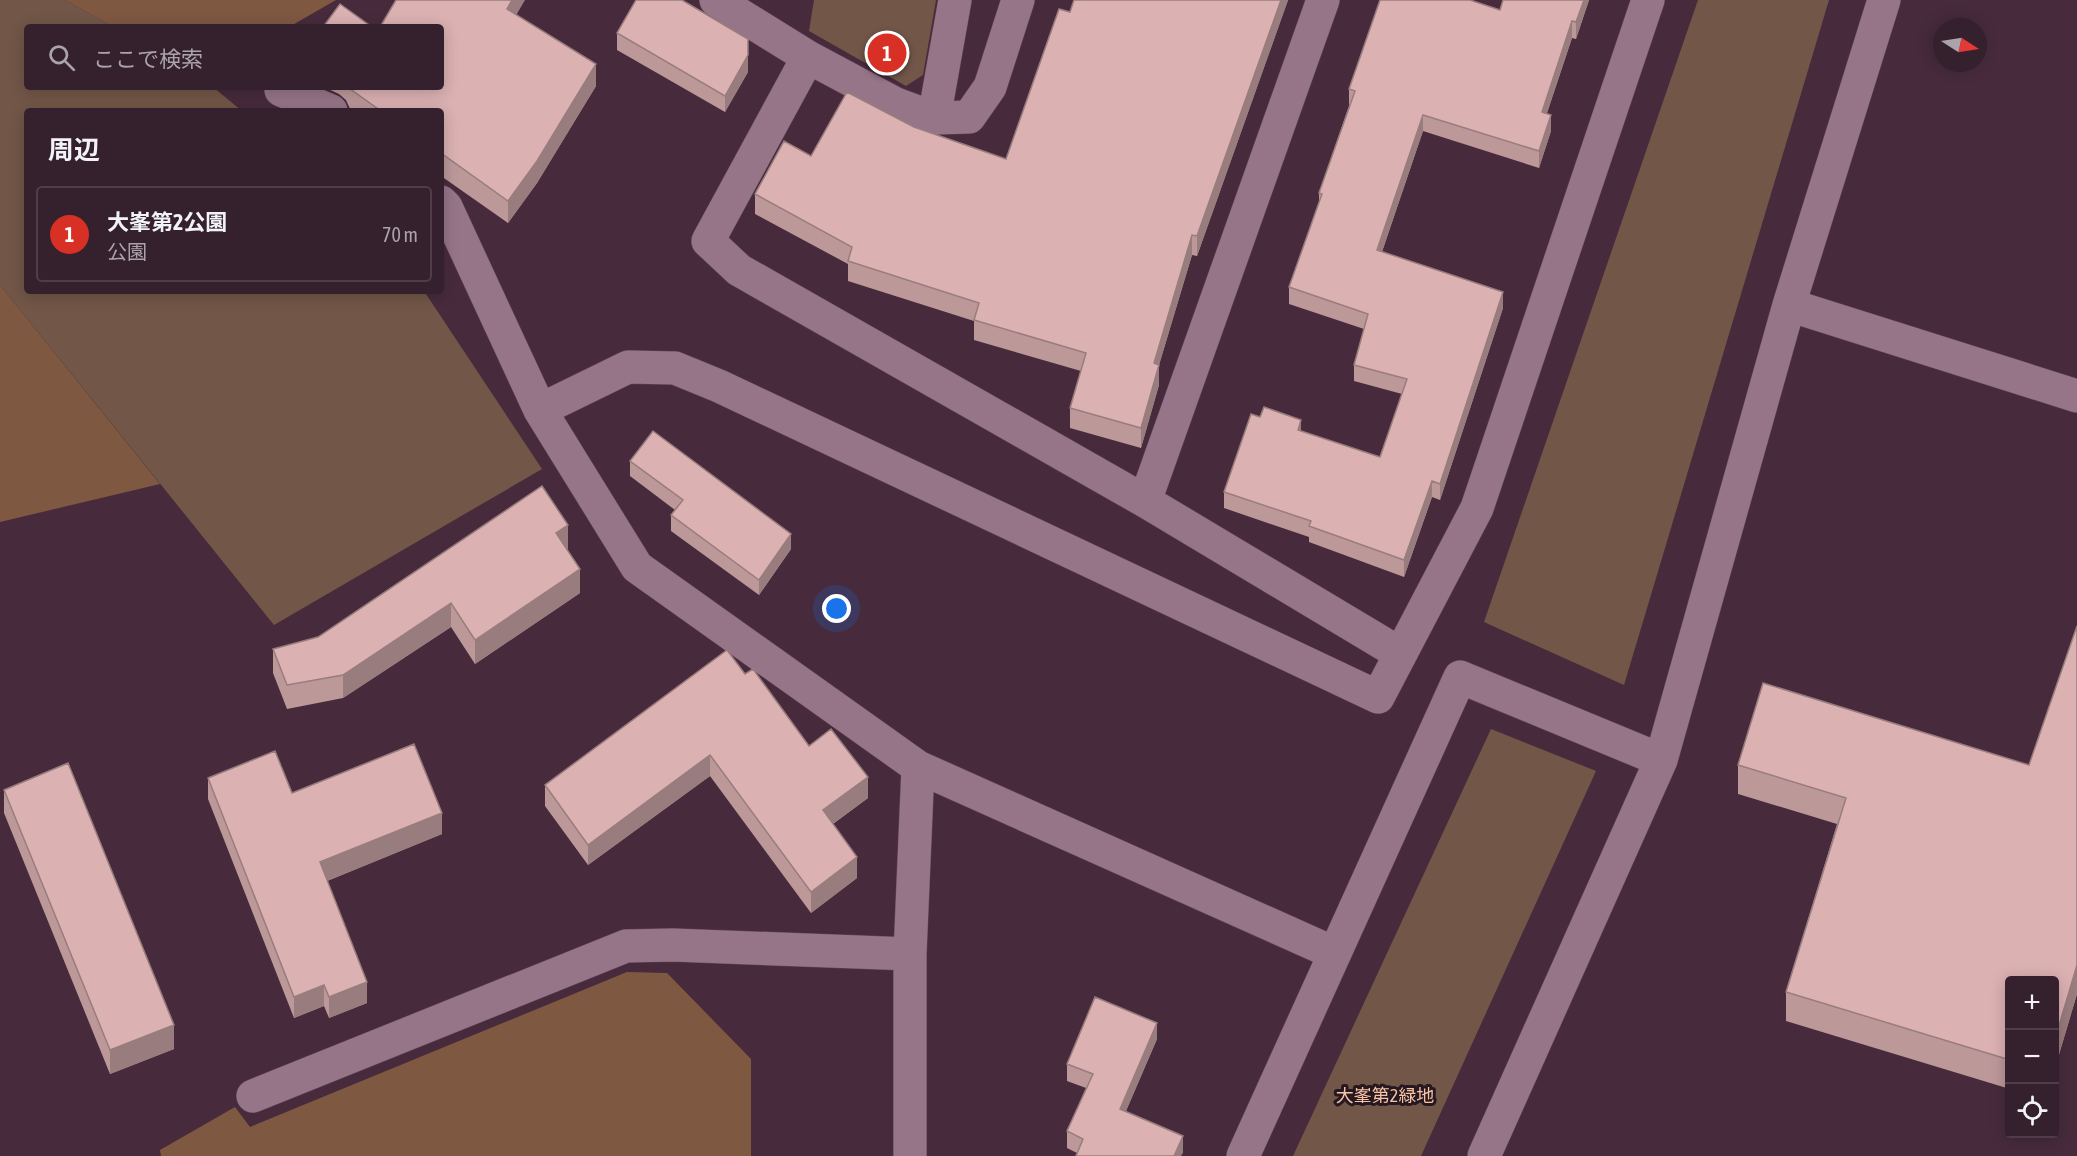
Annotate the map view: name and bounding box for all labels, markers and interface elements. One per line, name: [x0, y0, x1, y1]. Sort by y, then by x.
north arrow: [1933, 18, 1987, 72]
search box: [24, 24, 444, 90]
pin: 1: [868, 31, 906, 76]
icon: search: [45, 41, 78, 74]
text: ここで検索: [93, 46, 203, 72]
text: 周辺: [48, 135, 100, 165]
text: 大峯第2公園: [107, 209, 227, 235]
text: 1: [65, 223, 74, 246]
text: 70 m: [382, 223, 418, 246]
text: 公園: [107, 240, 147, 263]
your location: [822, 594, 851, 623]
map controls: [2005, 976, 2059, 1138]
button: +: [2005, 976, 2059, 1030]
button: −: [2005, 1030, 2059, 1084]
button: locate: [2005, 1084, 2059, 1138]
park label: 大峯第2緑地: [1336, 1085, 1434, 1106]

